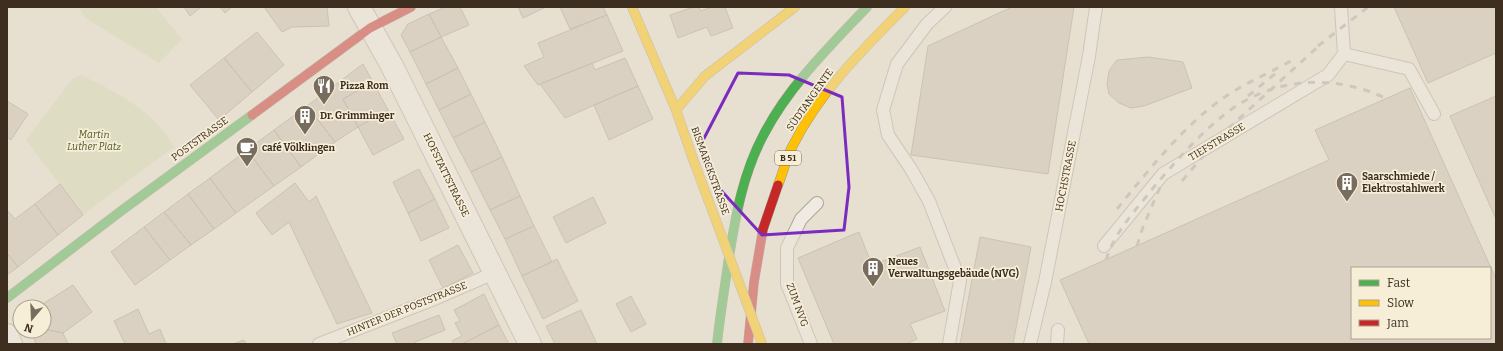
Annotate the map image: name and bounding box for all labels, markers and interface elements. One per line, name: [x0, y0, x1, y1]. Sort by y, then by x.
street label: SÜDTANGENTE: [783, 66, 836, 133]
restaurant icon: Pizza Rom: [311, 73, 337, 106]
place label: Pizza Rom: [340, 80, 389, 92]
building icon: Dr. Grimminger: [292, 103, 318, 136]
place label: Dr. Grimminger: [320, 110, 395, 122]
street label: POSTSTRASSE: [169, 114, 231, 164]
street label: TIEFSTRASSE: [1187, 120, 1247, 164]
street label: BISMARCKSTRASSE: [688, 125, 732, 217]
park label: Martin Luther Platz: [67, 129, 121, 153]
street label: HOFSTATTSTRASSE: [420, 131, 472, 219]
cafe icon: café Völklingen: [234, 135, 260, 168]
street label: HOCHSTRASSE: [1053, 139, 1079, 213]
place label: café Völklingen: [262, 141, 335, 154]
road number: B 51: [775, 151, 801, 165]
building icon: Saarschmiede / Elektrostahlwerk: [1334, 170, 1360, 203]
place label: Saarschmiede / Elektrostahlwerk: [1362, 171, 1445, 195]
building icon: Neues Verwaltungsgebäude (NVG): [860, 255, 886, 288]
place label: Neues Verwaltungsgebäude (NVG): [888, 256, 1019, 280]
legend: [1351, 267, 1491, 339]
text: Fast: [1387, 276, 1411, 290]
street label: HINTER DER POSTSTRASSE: [345, 279, 469, 339]
street label: ZUM NVG: [784, 281, 811, 329]
text: Slow: [1387, 296, 1414, 310]
north arrow: [12, 299, 52, 339]
text: Jam: [1386, 316, 1409, 330]
text: N: [22, 320, 35, 336]

